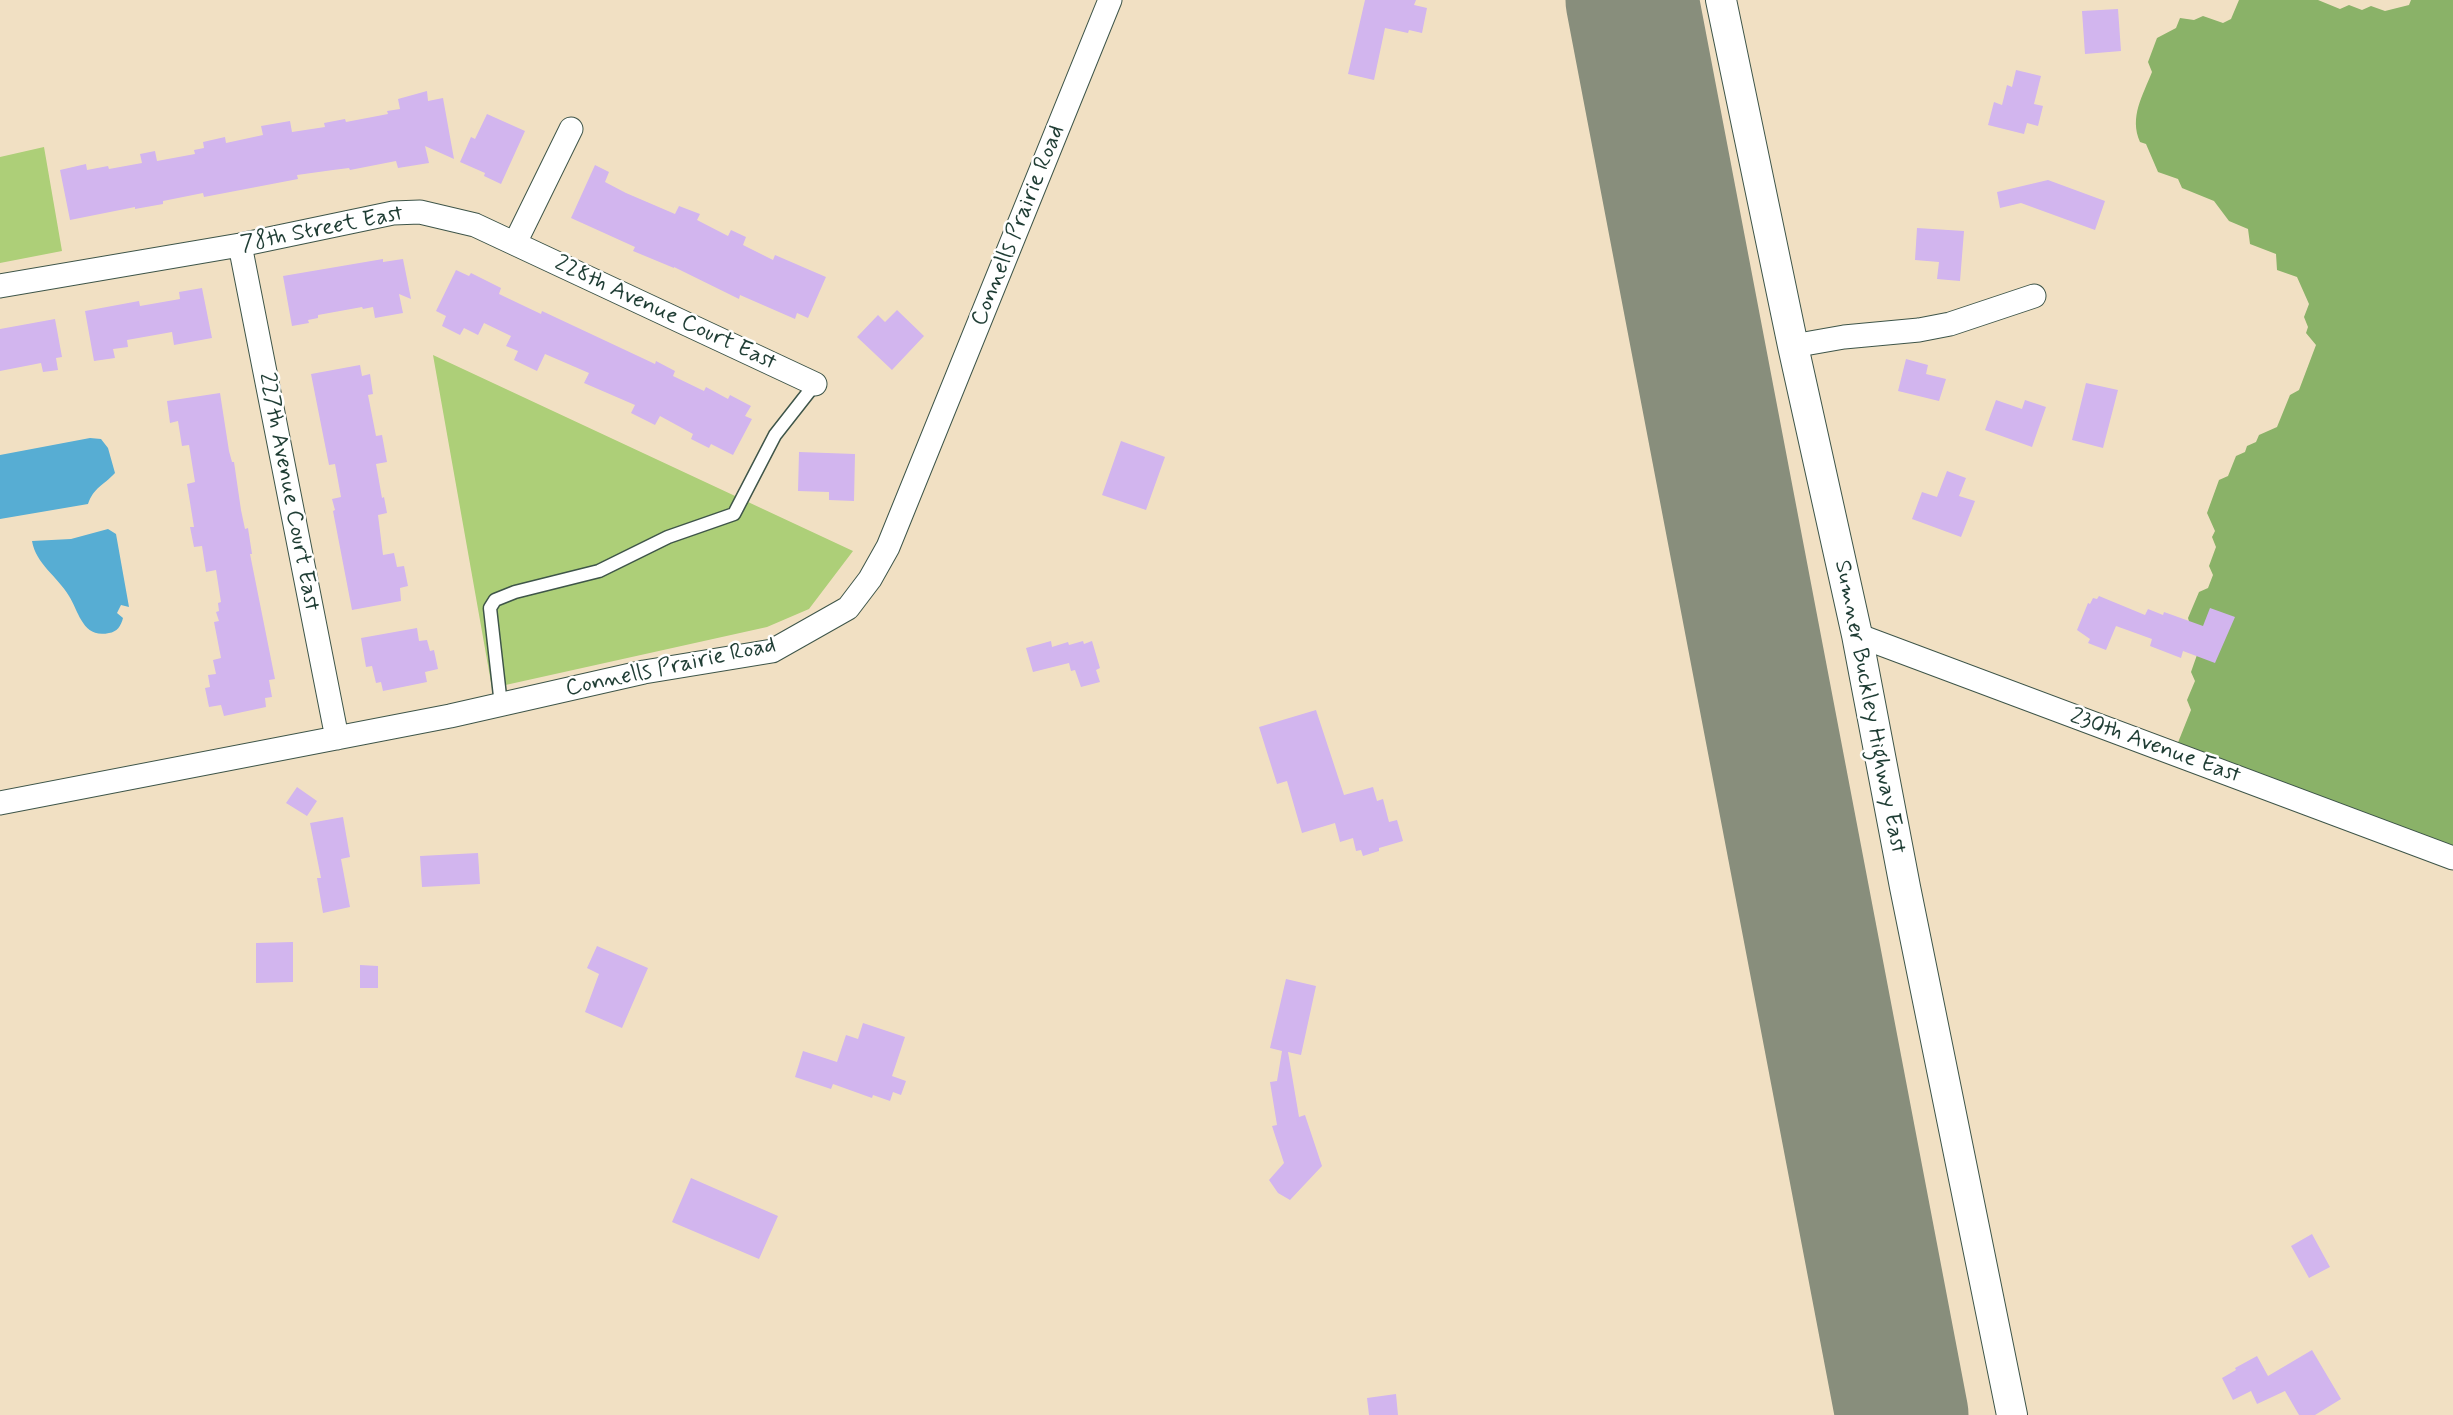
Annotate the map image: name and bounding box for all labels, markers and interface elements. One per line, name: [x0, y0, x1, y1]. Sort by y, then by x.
street label: Connells Prairie Road: [966, 122, 1072, 330]
street label: 78th Street East: [238, 201, 406, 259]
street label: 228th Avenue Court East: [550, 250, 780, 378]
street label: 227th Avenue Court East: [251, 371, 325, 613]
street label: Sumner Buckley Highway East: [1827, 558, 1911, 856]
street label: Connells Prairie Road: [563, 632, 779, 704]
street label: 230th Avenue East: [2066, 703, 2244, 791]

